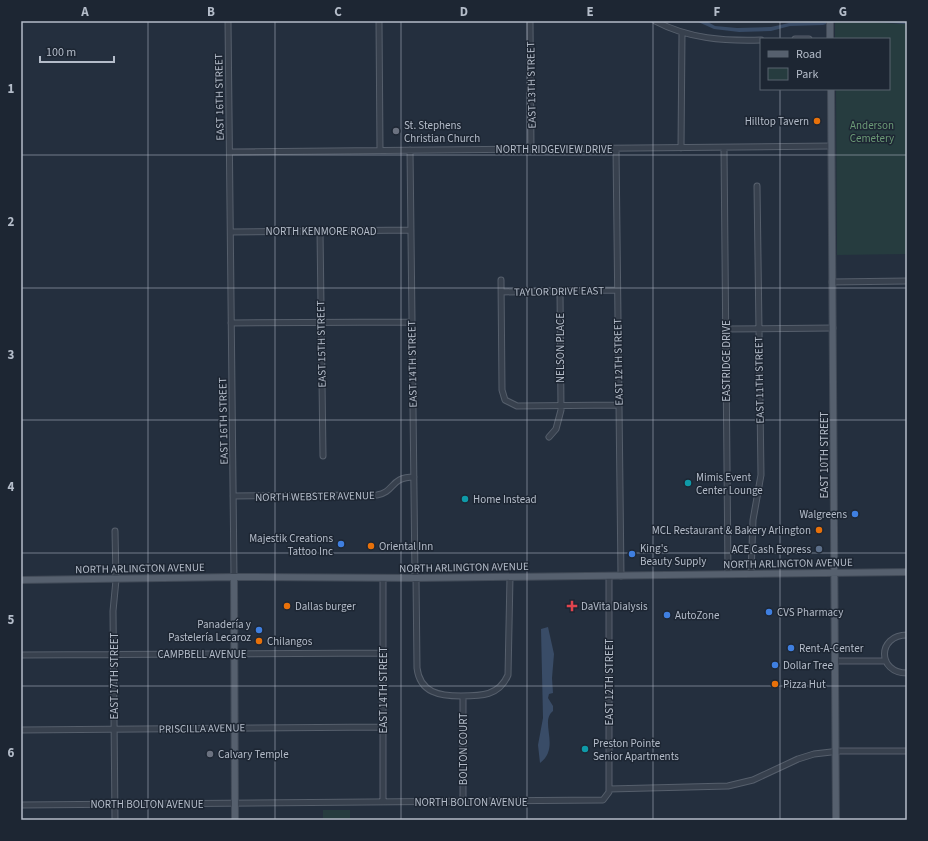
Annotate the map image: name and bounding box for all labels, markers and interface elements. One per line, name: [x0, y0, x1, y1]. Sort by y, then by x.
text: A: [80, 3, 89, 21]
text: B: [207, 3, 215, 21]
text: C: [334, 3, 342, 21]
text: D: [460, 3, 468, 21]
text: E: [586, 3, 594, 21]
text: F: [714, 3, 721, 21]
text: G: [839, 3, 847, 21]
scale bar: [40, 38, 114, 64]
legend: [760, 38, 890, 90]
street label: EAST 13TH STREET: [523, 41, 540, 129]
text: 100 m: [46, 44, 76, 61]
text: Road: [796, 46, 822, 63]
street label: EAST 16TH STREET: [211, 53, 228, 141]
text: Park: [796, 66, 818, 83]
text: 1: [8, 80, 15, 98]
place label: Hilltop Tavern: [745, 114, 809, 129]
marker: Hilltop Tavern: [812, 116, 822, 126]
place label: St. Stephens Christian Church: [404, 118, 480, 146]
park label: Anderson Cemetery: [850, 118, 894, 146]
marker: St. Stephens Christian Church: [391, 126, 401, 136]
street label: NORTH RIDGEVIEW DRIVE: [496, 142, 613, 157]
text: 2: [8, 213, 15, 231]
street label: NORTH KENMORE ROAD: [266, 224, 377, 239]
street label: TAYLOR DRIVE EAST: [514, 283, 604, 300]
street label: EAST 15TH STREET: [313, 300, 330, 388]
street label: NELSON PLACE: [553, 313, 568, 383]
street label: EAST 12TH STREET: [610, 318, 627, 406]
street label: EAST 14TH STREET: [404, 320, 421, 408]
street label: EASTRIDGE DRIVE: [719, 320, 734, 402]
street label: EAST 11TH STREET: [751, 336, 768, 424]
text: 3: [8, 346, 15, 364]
street label: EAST 16TH STREET: [215, 377, 232, 465]
street label: EAST 10TH STREET: [817, 411, 832, 499]
place label: Mimis Event Center Lounge: [696, 470, 763, 498]
text: 4: [8, 478, 15, 496]
marker: Mimis Event Center Lounge: [683, 478, 693, 488]
street label: NORTH WEBSTER AVENUE: [255, 488, 375, 505]
place label: Home Instead: [473, 492, 537, 507]
marker: Home Instead: [460, 494, 470, 504]
place label: Walgreens: [799, 507, 847, 522]
marker: Walgreens: [850, 509, 860, 519]
place label: MCL Restaurant & Bakery Arlington: [652, 523, 811, 538]
marker: MCL Restaurant & Bakery Arlington: [814, 525, 824, 535]
place label: Majestik Creations Tattoo Inc: [249, 531, 333, 559]
marker: Majestik Creations Tattoo Inc: [336, 539, 346, 549]
place label: Oriental Inn: [379, 539, 433, 554]
marker: Oriental Inn: [366, 541, 376, 551]
place label: King's Beauty Supply: [640, 541, 706, 569]
place label: ACE Cash Express: [731, 542, 811, 557]
marker: ACE Cash Express: [814, 544, 824, 554]
marker: King's Beauty Supply: [627, 549, 637, 559]
street label: NORTH ARLINGTON AVENUE: [723, 555, 853, 572]
street label: NORTH ARLINGTON AVENUE: [399, 559, 529, 576]
street label: NORTH ARLINGTON AVENUE: [75, 560, 205, 577]
place label: Dallas burger: [295, 599, 356, 614]
place label: DaVita Dialysis: [581, 599, 648, 614]
marker: DaVita Dialysis: [566, 600, 578, 612]
marker: Dallas burger: [282, 601, 292, 611]
place label: CVS Pharmacy: [777, 605, 843, 620]
marker: CVS Pharmacy: [764, 607, 774, 617]
place label: AutoZone: [675, 608, 720, 623]
marker: AutoZone: [662, 610, 672, 620]
text: 5: [8, 611, 15, 629]
place label: Panadería y Pastelería Lecaroz: [168, 617, 251, 645]
marker: Panadería y Pastelería Lecaroz: [254, 625, 264, 635]
street label: EAST 17TH STREET: [107, 632, 122, 720]
place label: Chilangos: [267, 634, 313, 649]
marker: Chilangos: [254, 636, 264, 646]
street label: EAST 12TH STREET: [602, 638, 617, 726]
place label: Rent-A-Center: [799, 641, 864, 656]
marker: Rent-A-Center: [786, 643, 796, 653]
street label: EAST 14TH STREET: [376, 646, 391, 734]
street label: CAMPBELL AVENUE: [158, 647, 247, 662]
place label: Dollar Tree: [783, 658, 833, 673]
marker: Dollar Tree: [770, 660, 780, 670]
place label: Pizza Hut: [783, 677, 826, 692]
marker: Pizza Hut: [770, 679, 780, 689]
street label: BOLTON COURT: [456, 713, 471, 785]
street label: PRISCILLA AVENUE: [159, 720, 246, 737]
place label: Preston Pointe Senior Apartments: [593, 736, 679, 764]
text: 6: [8, 744, 15, 762]
marker: Preston Pointe Senior Apartments: [580, 744, 590, 754]
place label: Calvary Temple: [218, 747, 289, 762]
marker: Calvary Temple: [205, 749, 215, 759]
street label: NORTH BOLTON AVENUE: [414, 795, 528, 810]
street label: NORTH BOLTON AVENUE: [90, 797, 204, 812]

